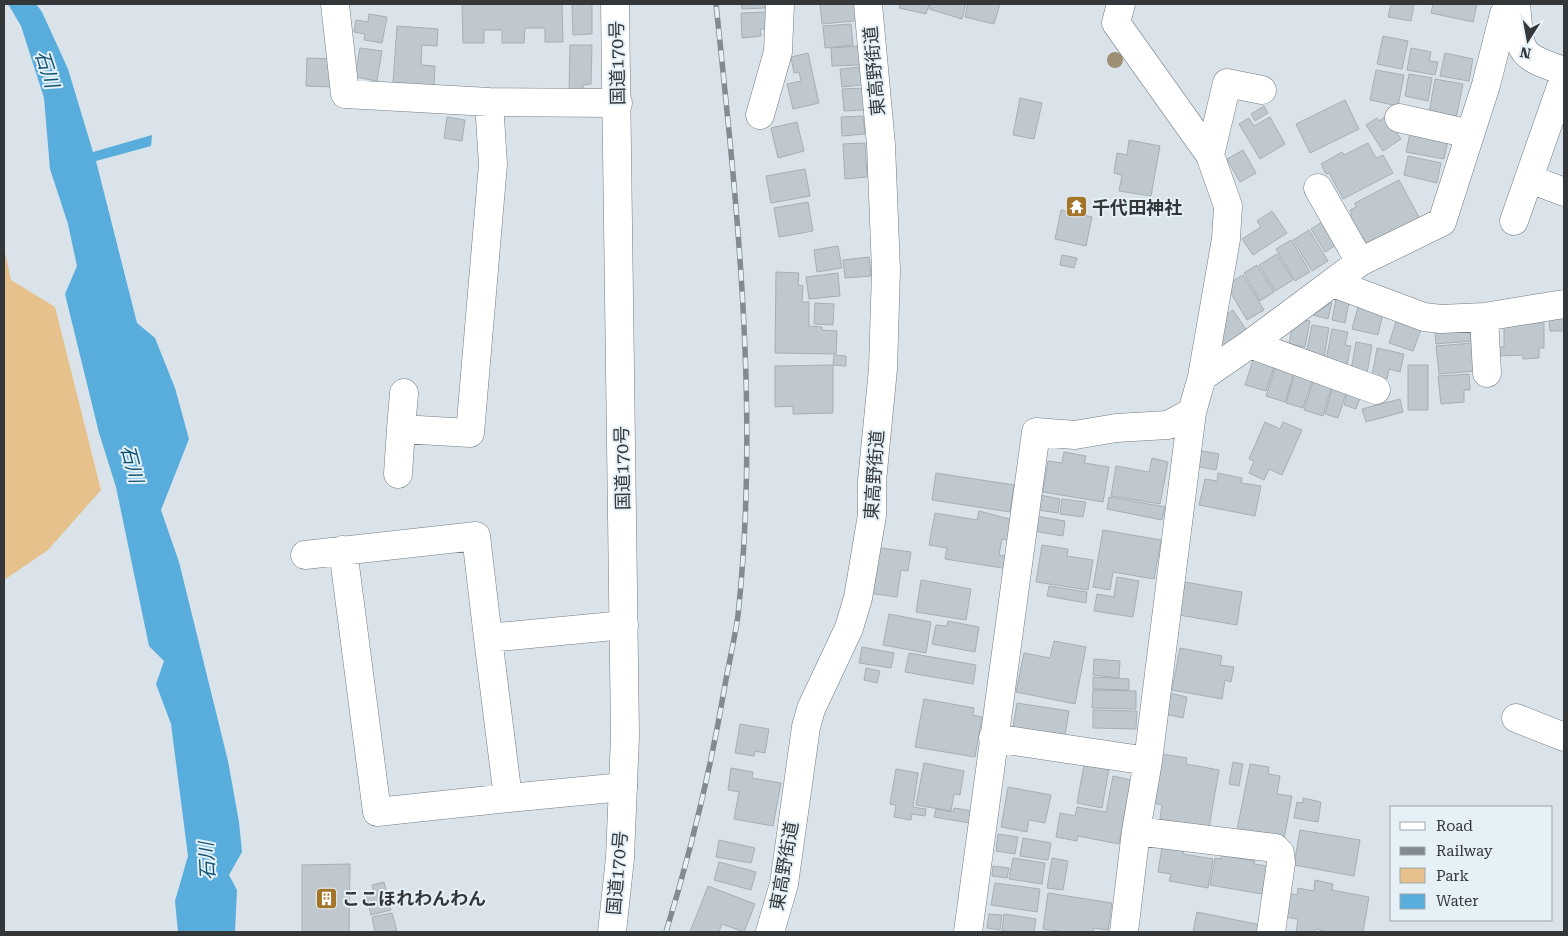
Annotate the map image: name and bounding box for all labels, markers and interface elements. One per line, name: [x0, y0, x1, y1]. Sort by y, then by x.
north arrow: [1503, 15, 1553, 65]
street label: 国道170号: [606, 21, 628, 105]
street label: 東高野街道: [860, 25, 888, 117]
text: N: [1518, 44, 1532, 62]
water label: 石川: [30, 47, 64, 93]
temple icon: 千代田神社: [1064, 195, 1088, 219]
place label: 千代田神社: [1092, 197, 1182, 218]
street label: 国道170号: [611, 426, 633, 510]
street label: 東高野街道: [860, 429, 888, 521]
water label: 石川: [116, 443, 149, 487]
legend: [1390, 806, 1553, 921]
text: Road: [1436, 817, 1473, 835]
street label: 東高野街道: [766, 820, 802, 912]
street label: 国道170号: [603, 830, 631, 916]
water label: 石川: [194, 839, 219, 881]
text: Railway: [1436, 842, 1493, 860]
text: Park: [1436, 867, 1470, 885]
building icon: ここほれわんわん: [314, 886, 338, 910]
place label: ここほれわんわん: [342, 888, 486, 909]
text: Water: [1436, 892, 1478, 910]

